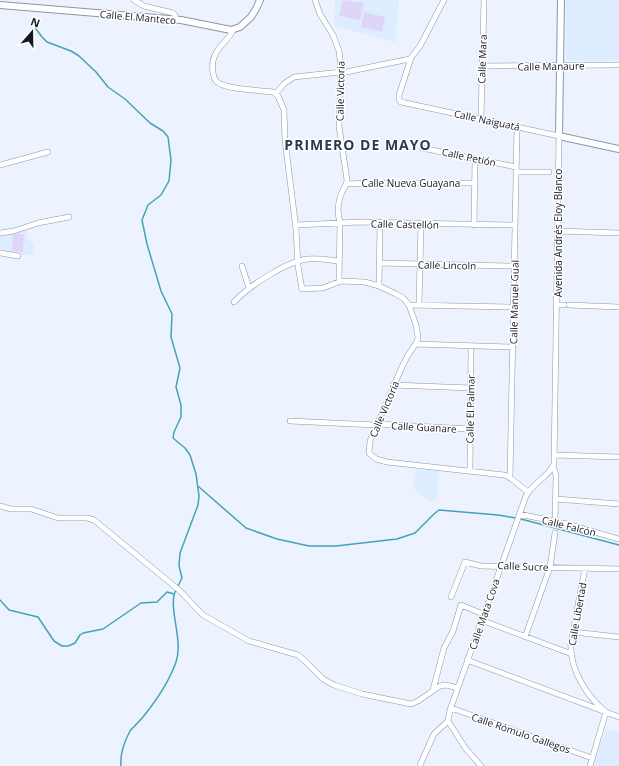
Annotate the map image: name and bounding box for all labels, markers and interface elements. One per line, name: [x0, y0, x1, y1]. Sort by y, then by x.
street label: Calle El Manteco: [99, 7, 177, 27]
north arrow: [12, 12, 52, 52]
text: N: [29, 14, 42, 31]
street label: Calle Mara: [474, 34, 490, 84]
street label: Calle Manaure: [517, 58, 585, 74]
street label: Calle Victoria: [332, 61, 348, 121]
street label: Calle Naiguatá: [453, 106, 521, 134]
district label: PRIMERO DE MAYO: [284, 135, 432, 154]
street label: Calle Petión: [441, 144, 497, 170]
street label: Avenida Andrés Eloy Blanco: [551, 169, 565, 297]
street label: Calle Nueva Guayana: [362, 176, 460, 190]
street label: Calle Castellón: [371, 216, 439, 232]
street label: Calle Lincoln: [418, 257, 476, 273]
street label: Calle Manuel Gual: [506, 260, 522, 344]
street label: Calle El Palmar: [462, 374, 478, 444]
street label: Calle Victoria: [366, 379, 402, 439]
street label: Calle Guanare: [391, 418, 457, 436]
street label: Calle Falcón: [540, 513, 598, 539]
street label: Calle Sucre: [497, 558, 549, 574]
street label: Calle Mata Cova: [465, 577, 503, 651]
street label: Calle Libertad: [565, 581, 589, 647]
street label: Calle Rómulo Gallegos: [470, 710, 572, 757]

